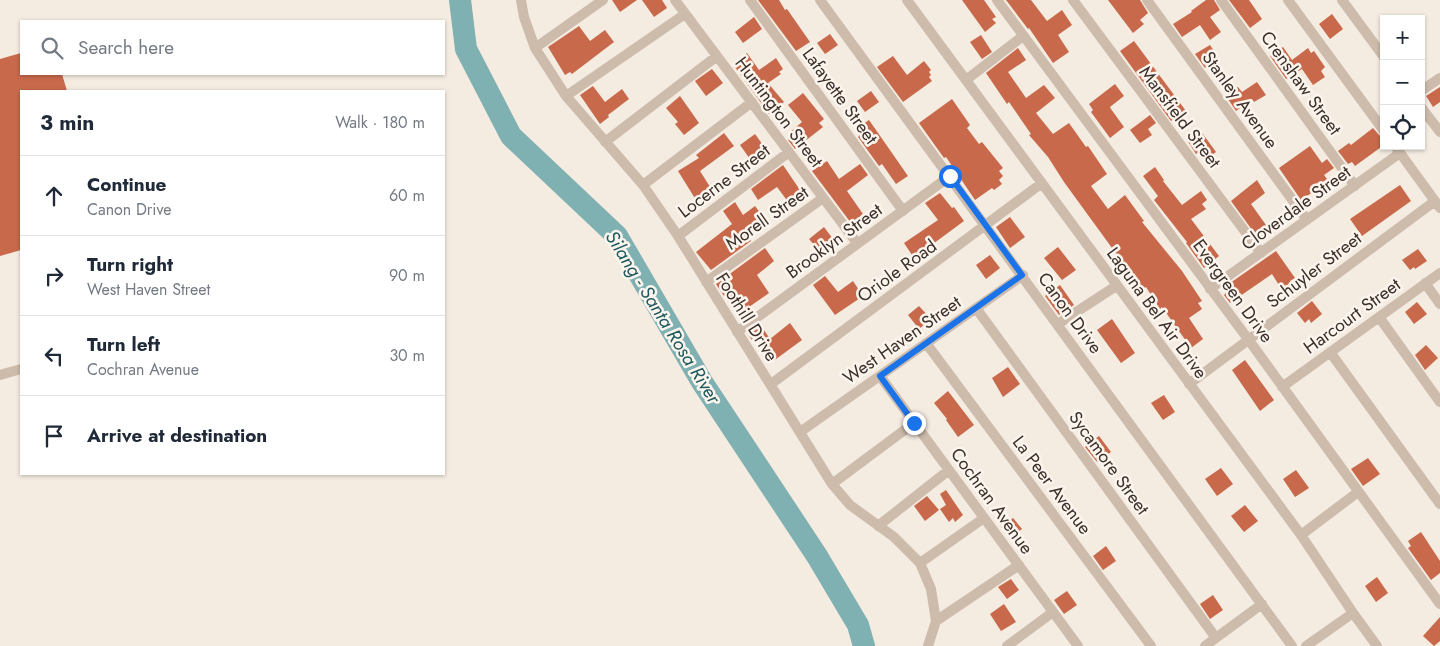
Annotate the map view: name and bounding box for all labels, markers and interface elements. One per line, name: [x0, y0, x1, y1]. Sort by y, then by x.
map controls: [1380, 15, 1425, 150]
button: +: [1380, 15, 1425, 60]
search box: [20, 20, 445, 75]
street label: Crenshaw Street: [1254, 26, 1348, 141]
icon: search: [38, 34, 66, 62]
text: Search here: [78, 34, 174, 61]
street label: Lafayette Street: [796, 42, 884, 150]
street label: Stanley Avenue: [1196, 46, 1284, 154]
street label: Huntington Street: [729, 51, 830, 173]
button: −: [1380, 60, 1425, 105]
street label: Mansfield Street: [1133, 61, 1227, 174]
button: locate: [1380, 105, 1425, 150]
text: 3 min: [40, 108, 94, 138]
text: Walk · 180 m: [335, 111, 425, 134]
street label: Locerne Street: [673, 137, 776, 224]
street label: Cloverdale Street: [1236, 159, 1357, 257]
route start: [939, 165, 962, 188]
text: Continue: [87, 171, 166, 198]
street label: Morell Street: [720, 179, 814, 256]
icon: ahead: [40, 182, 68, 210]
text: 60 m: [389, 184, 425, 207]
street label: Brooklyn Street: [780, 197, 888, 285]
text: Canon Drive: [87, 198, 172, 221]
street label: Schuyler Street: [1261, 225, 1368, 314]
water label: Silang - Santa Rosa River: [599, 226, 728, 410]
street label: Oriole Road: [852, 233, 942, 309]
street label: Evergreen Drive: [1187, 234, 1279, 348]
street label: Laguna Bel Air Drive: [1100, 242, 1214, 384]
text: Turn right: [87, 251, 173, 278]
icon: right: [40, 262, 68, 290]
text: 90 m: [389, 264, 425, 287]
street label: Canon Drive: [1032, 267, 1108, 359]
street label: Foothill Drive: [709, 268, 785, 366]
street label: Harcourt Street: [1298, 272, 1406, 360]
text: West Haven Street: [87, 278, 210, 301]
street label: West Haven Street: [838, 289, 967, 390]
text: Turn left: [87, 331, 160, 358]
icon: left: [40, 342, 68, 370]
text: 30 m: [389, 344, 425, 367]
text: Cochran Avenue: [87, 358, 199, 381]
street label: Sycamore Street: [1063, 406, 1156, 521]
route end: [903, 412, 926, 435]
icon: arrive: [40, 422, 68, 450]
text: Arrive at destination: [87, 422, 267, 449]
street label: La Peer Avenue: [1006, 430, 1098, 540]
street label: Cochran Avenue: [944, 442, 1040, 560]

